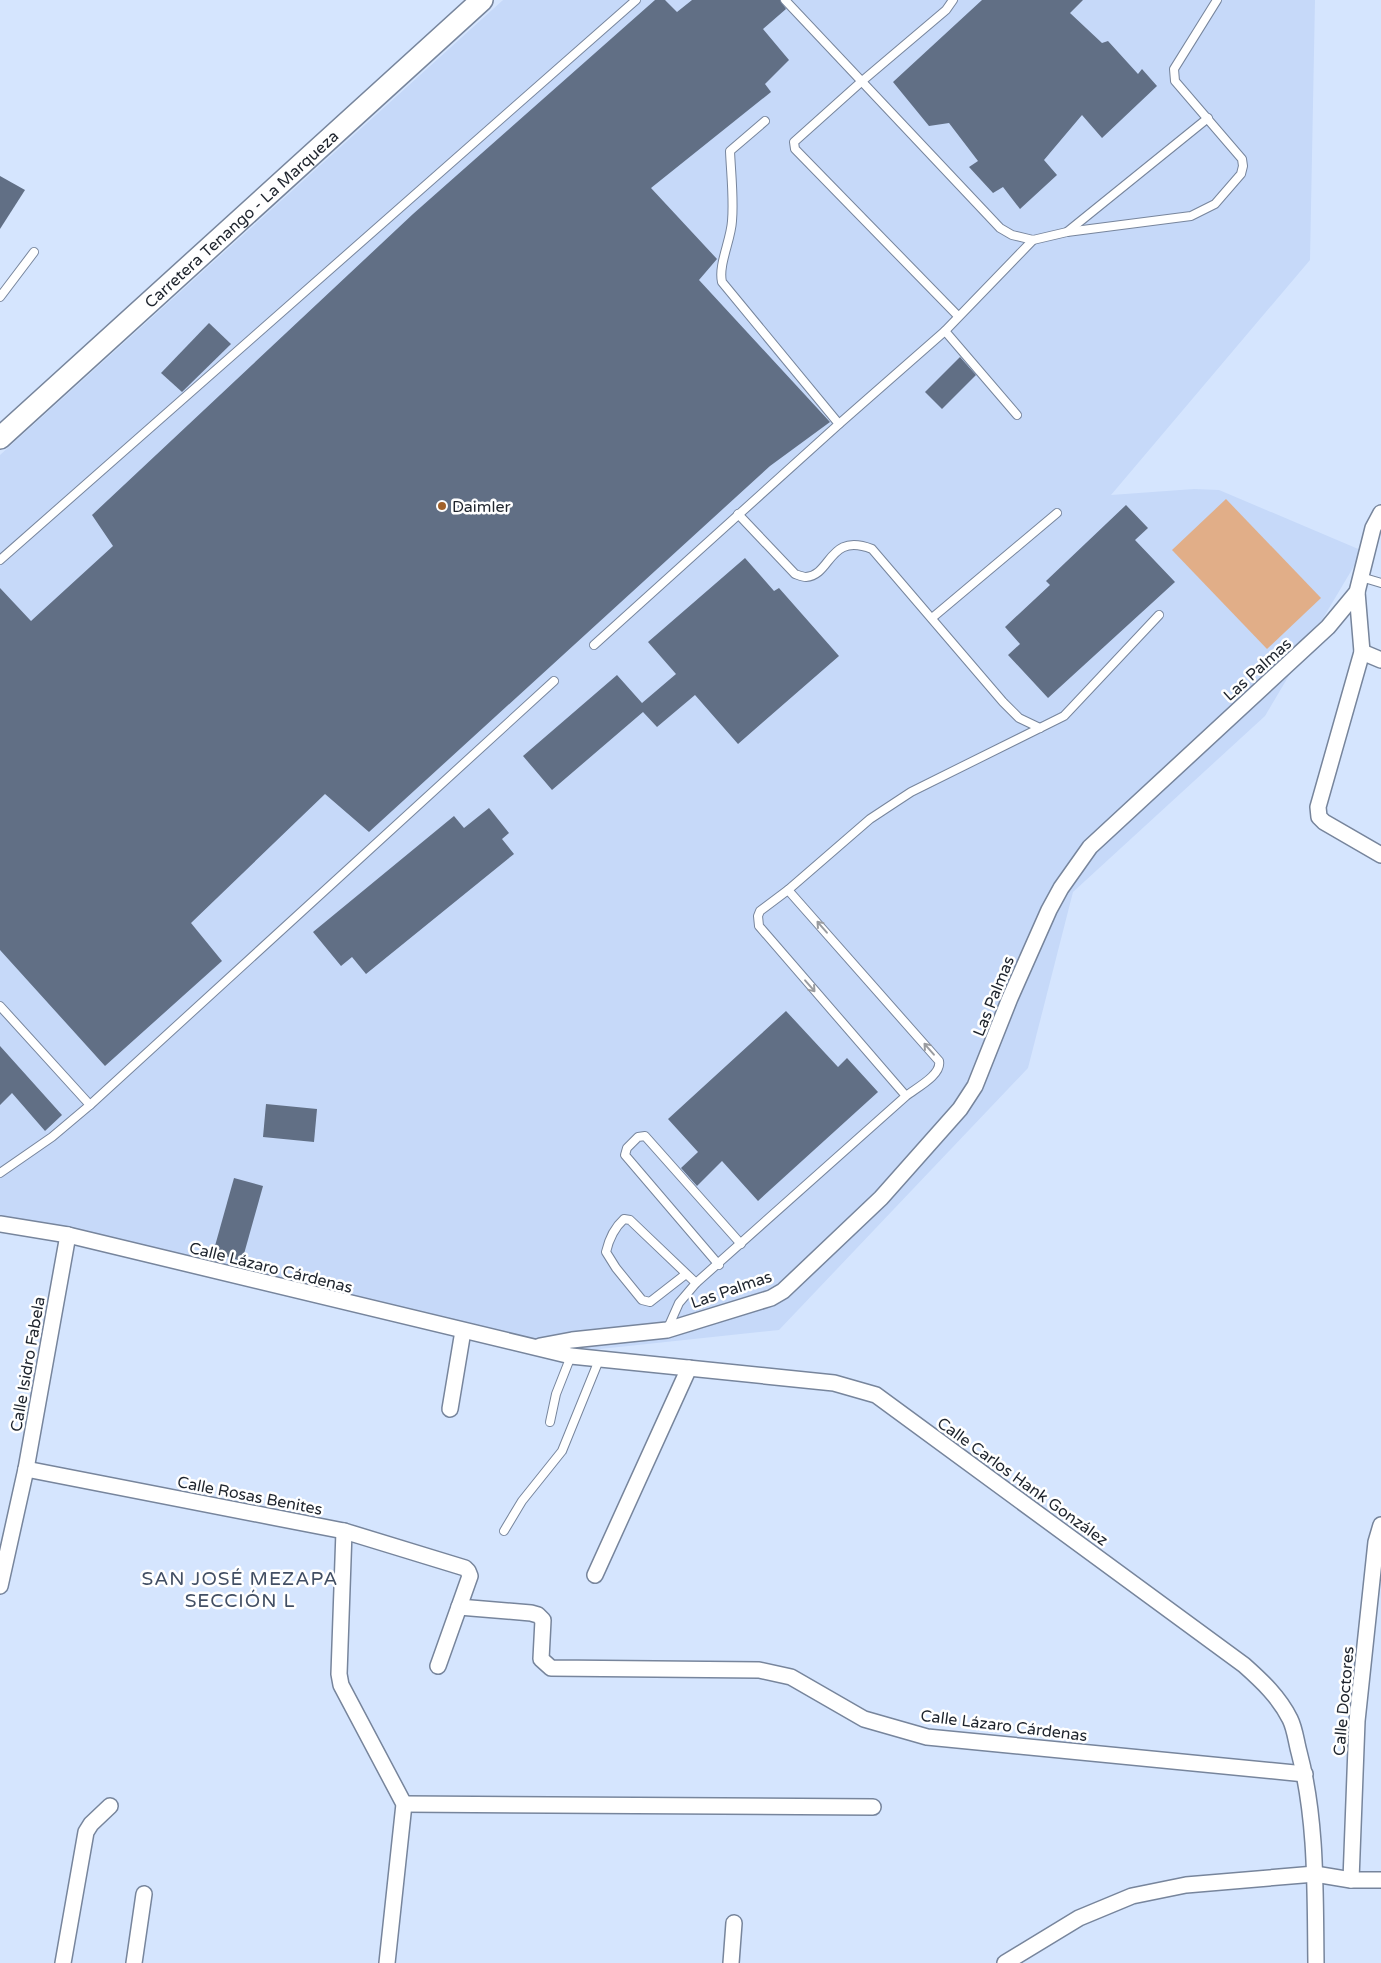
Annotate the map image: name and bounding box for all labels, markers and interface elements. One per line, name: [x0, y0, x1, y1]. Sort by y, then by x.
street label: Carretera Tenango - La Marqueza: [141, 126, 343, 313]
place label: Daimler: [452, 497, 512, 517]
marker: Daimler: [436, 500, 448, 512]
street label: Las Palmas: [1219, 634, 1296, 706]
one-way arrow: [816, 921, 827, 934]
street label: Las Palmas: [969, 953, 1019, 1039]
one-way arrow: [805, 979, 816, 992]
one-way arrow: [923, 1043, 935, 1056]
street label: Calle Lázaro Cárdenas: [187, 1238, 355, 1298]
street label: Las Palmas: [688, 1267, 775, 1313]
street label: Calle Isidro Fabela: [6, 1295, 50, 1433]
street label: Calle Carlos Hank González: [933, 1413, 1112, 1551]
street label: Calle Rosas Benites: [176, 1472, 324, 1520]
district label: SAN JOSÉ MEZAPA SECCIÓN L: [141, 1568, 339, 1612]
street label: Calle Doctores: [1329, 1646, 1359, 1757]
street label: Calle Lázaro Cárdenas: [919, 1706, 1088, 1746]

